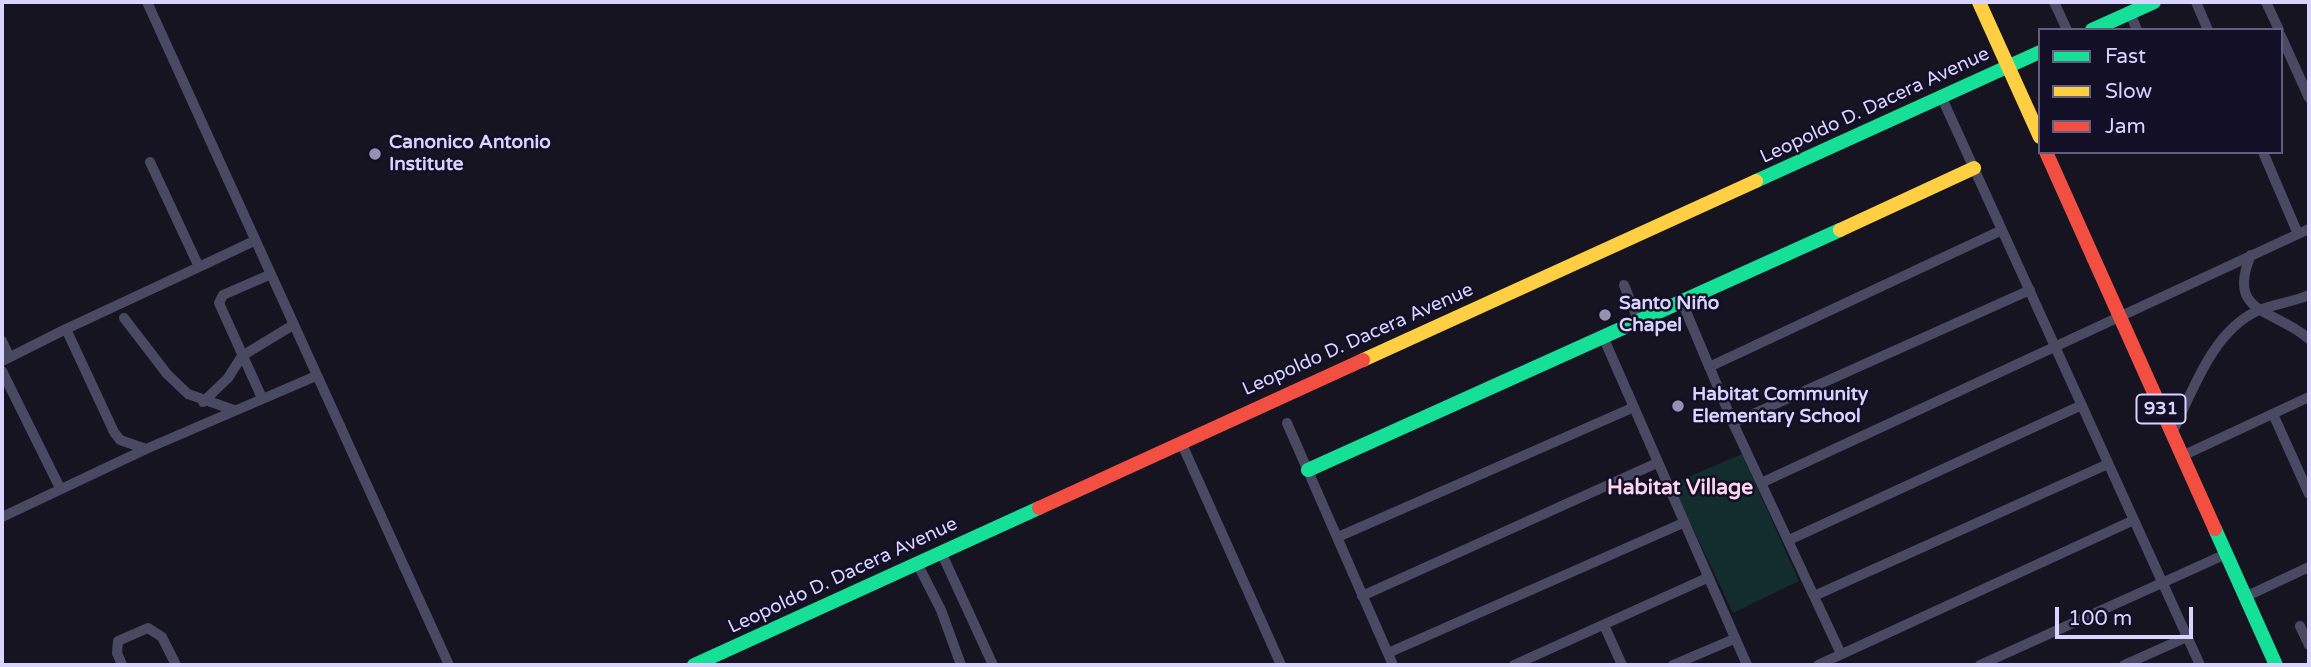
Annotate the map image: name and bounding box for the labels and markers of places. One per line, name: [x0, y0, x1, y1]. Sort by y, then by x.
place label: Canonico Antonio Institute: [389, 132, 551, 176]
marker: Canonico Antonio Institute: [367, 146, 383, 162]
place label: Santo Niño Chapel: [1619, 293, 1719, 337]
marker: Santo Niño Chapel: [1597, 307, 1613, 323]
place label: Habitat Community Elementary School: [1692, 384, 1868, 428]
marker: Habitat Community Elementary School: [1670, 398, 1686, 414]

